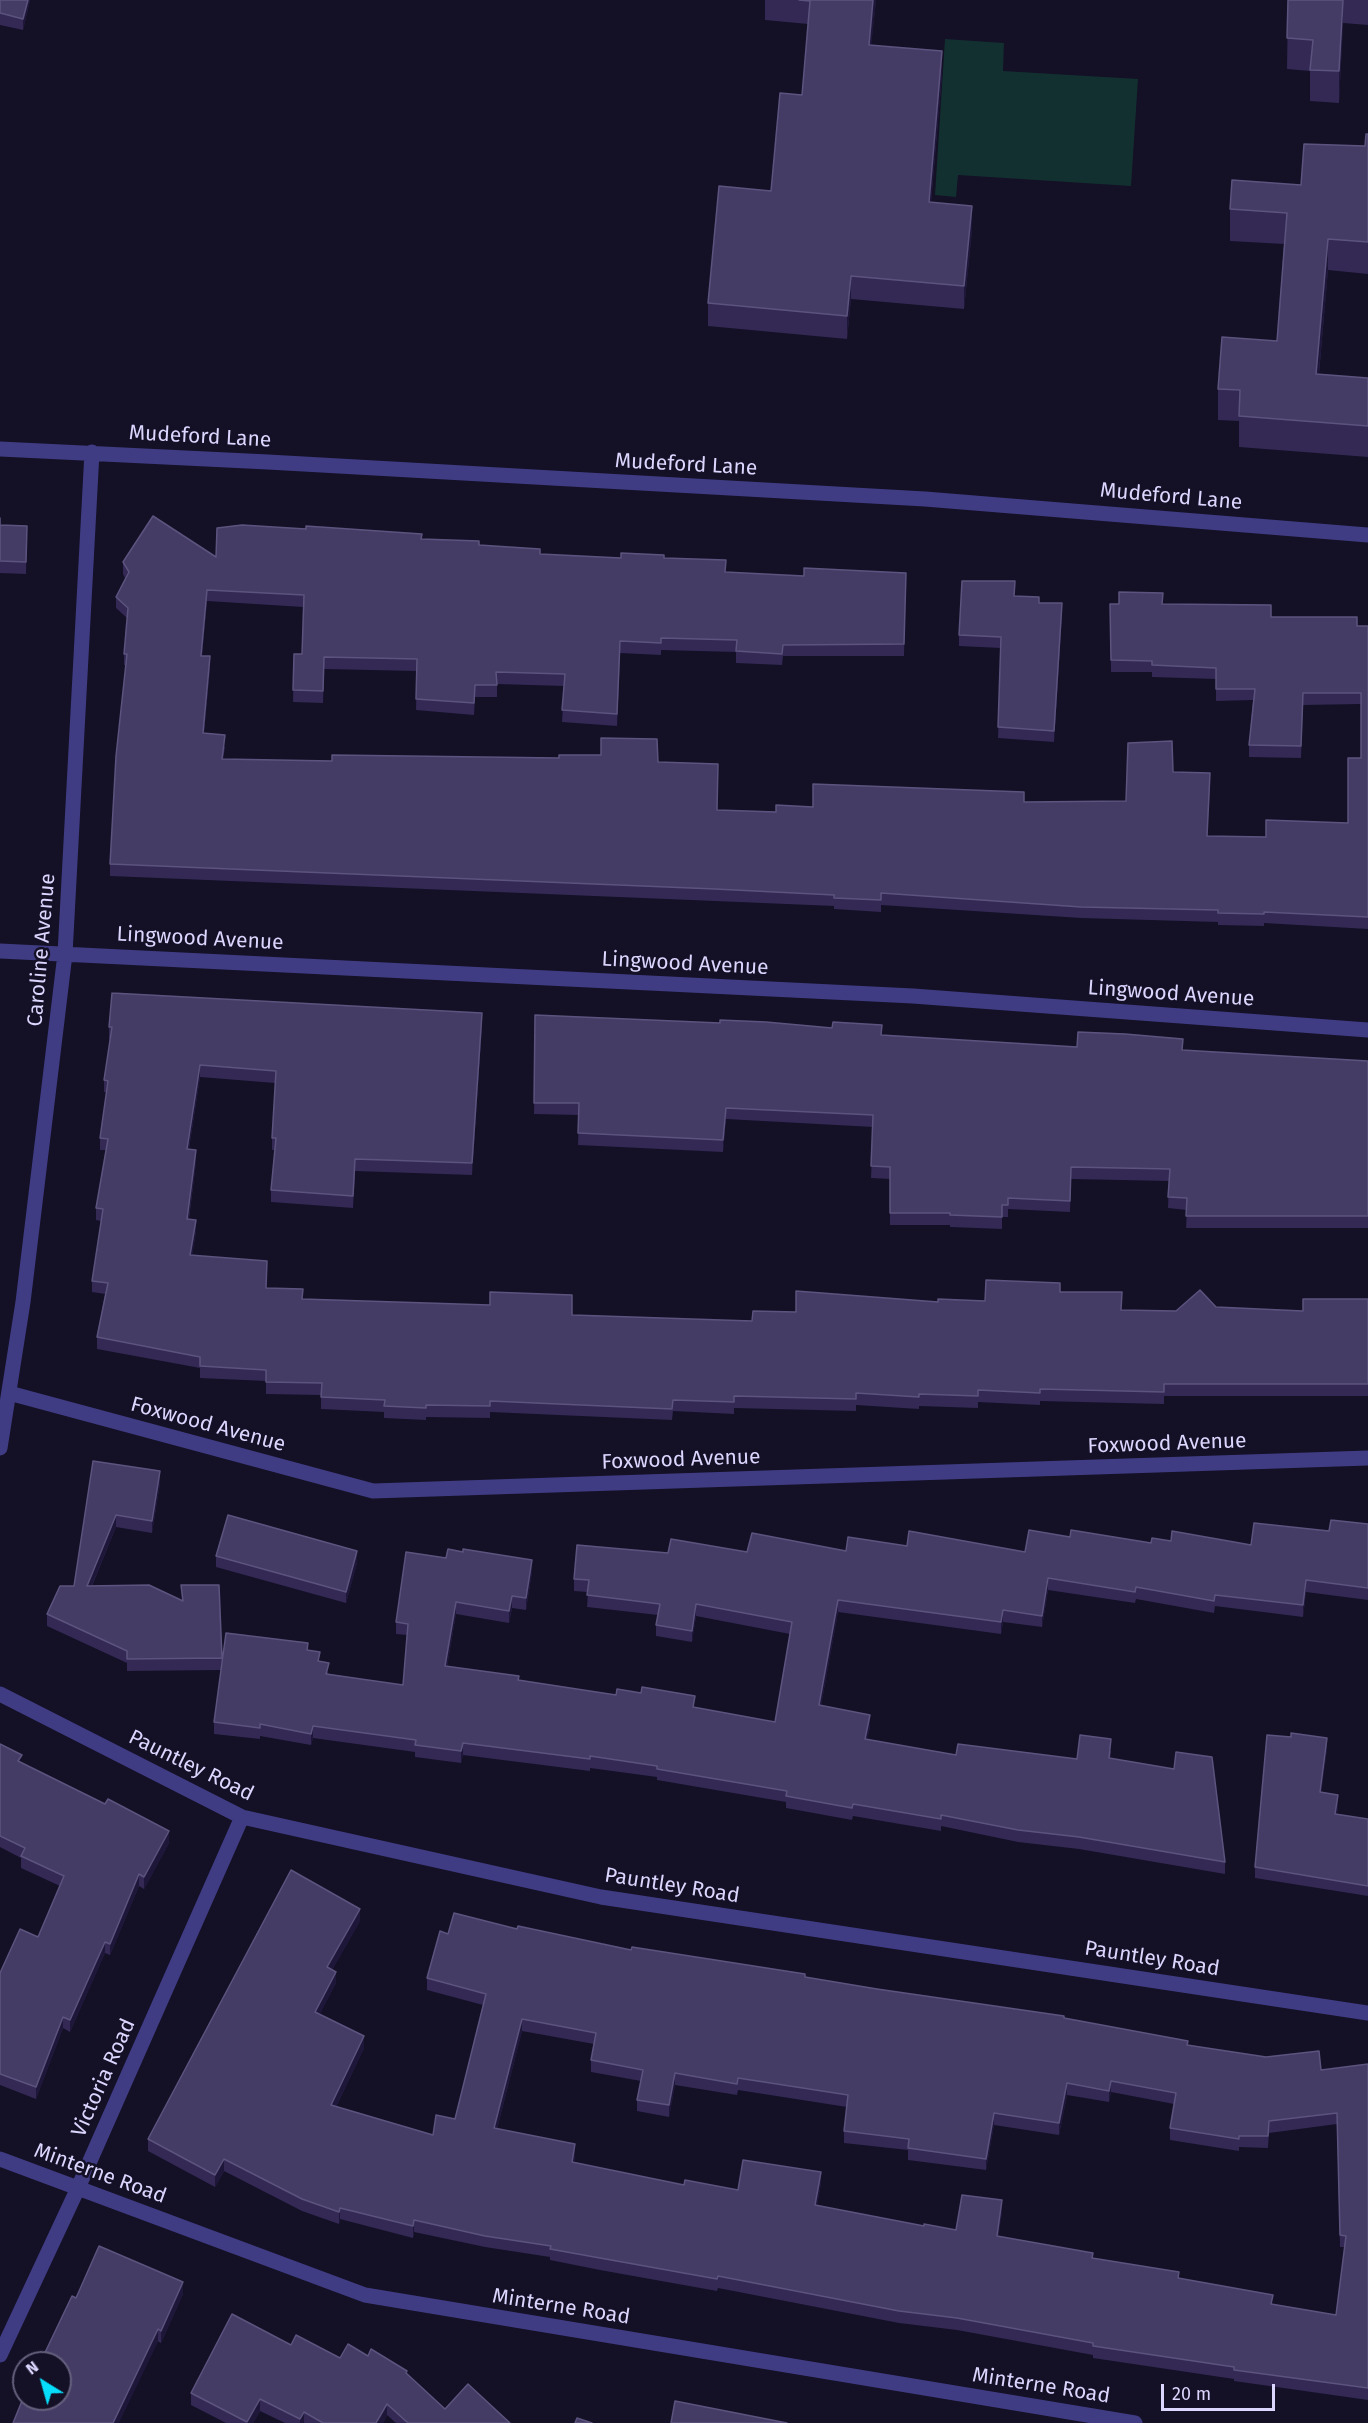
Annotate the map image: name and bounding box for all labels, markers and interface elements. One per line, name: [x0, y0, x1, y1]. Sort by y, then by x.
street label: Mudeford Lane: [128, 421, 272, 453]
street label: Mudeford Lane: [614, 449, 758, 481]
street label: Mudeford Lane: [1099, 478, 1243, 516]
street label: Caroline Avenue: [23, 872, 61, 1028]
street label: Lingwood Avenue: [116, 922, 284, 956]
street label: Lingwood Avenue: [601, 947, 769, 981]
street label: Lingwood Avenue: [1087, 976, 1255, 1012]
street label: Foxwood Avenue: [128, 1392, 288, 1458]
street label: Foxwood Avenue: [1087, 1429, 1247, 1459]
street label: Foxwood Avenue: [601, 1445, 761, 1475]
street label: Pauntley Road: [124, 1725, 258, 1807]
street label: Pauntley Road: [603, 1863, 741, 1909]
street label: Pauntley Road: [1083, 1936, 1221, 1982]
street label: Victoria Road: [67, 2015, 141, 2141]
street label: Minterne Road: [30, 2138, 170, 2210]
street label: Minterne Road: [490, 2284, 632, 2330]
north arrow: [12, 2351, 72, 2411]
text: N: [22, 2357, 42, 2379]
street label: Minterne Road: [970, 2363, 1112, 2409]
scale bar: [1164, 2372, 1278, 2410]
text: 20 m: [1172, 2383, 1211, 2405]

